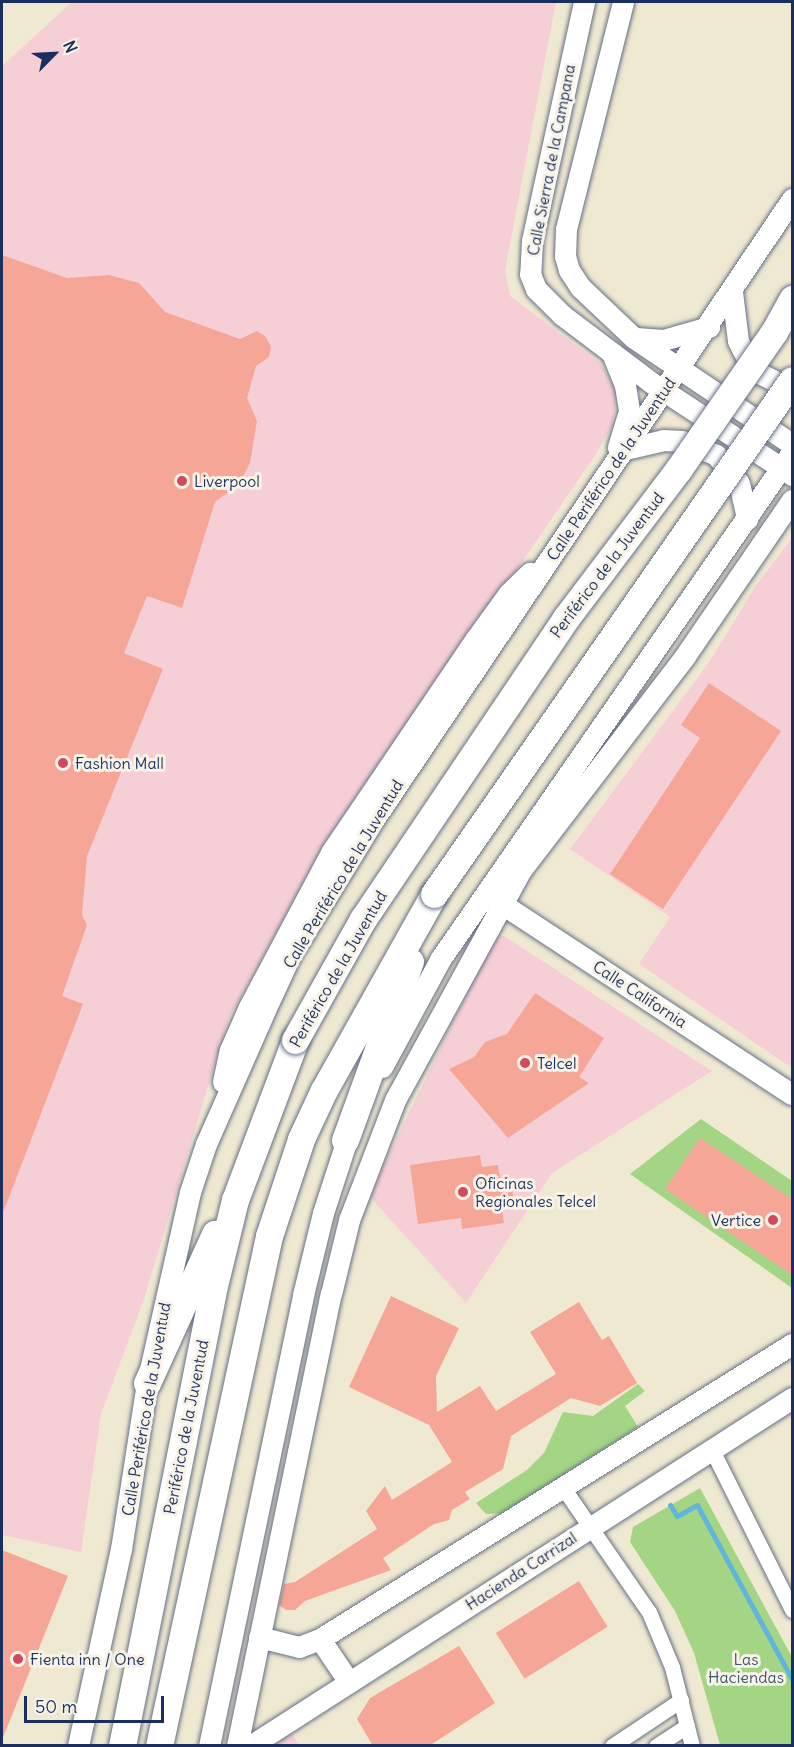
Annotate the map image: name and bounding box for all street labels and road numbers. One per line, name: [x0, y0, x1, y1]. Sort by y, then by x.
street label: Calle Sierra de la Campana: [523, 63, 579, 257]
street label: Calle Periférico de la Juventud: [542, 374, 680, 564]
street label: Periférico de la Juventud: [546, 488, 668, 642]
street label: Calle Periférico de la Juventud: [279, 776, 407, 972]
street label: Periférico de la Juventud: [285, 887, 391, 1051]
street label: Calle California: [589, 956, 691, 1032]
street label: Calle Periférico de la Juventud: [118, 1301, 174, 1517]
street label: Periférico de la Juventud: [160, 1338, 212, 1516]
street label: Hacienda Carrizal: [462, 1528, 580, 1614]

